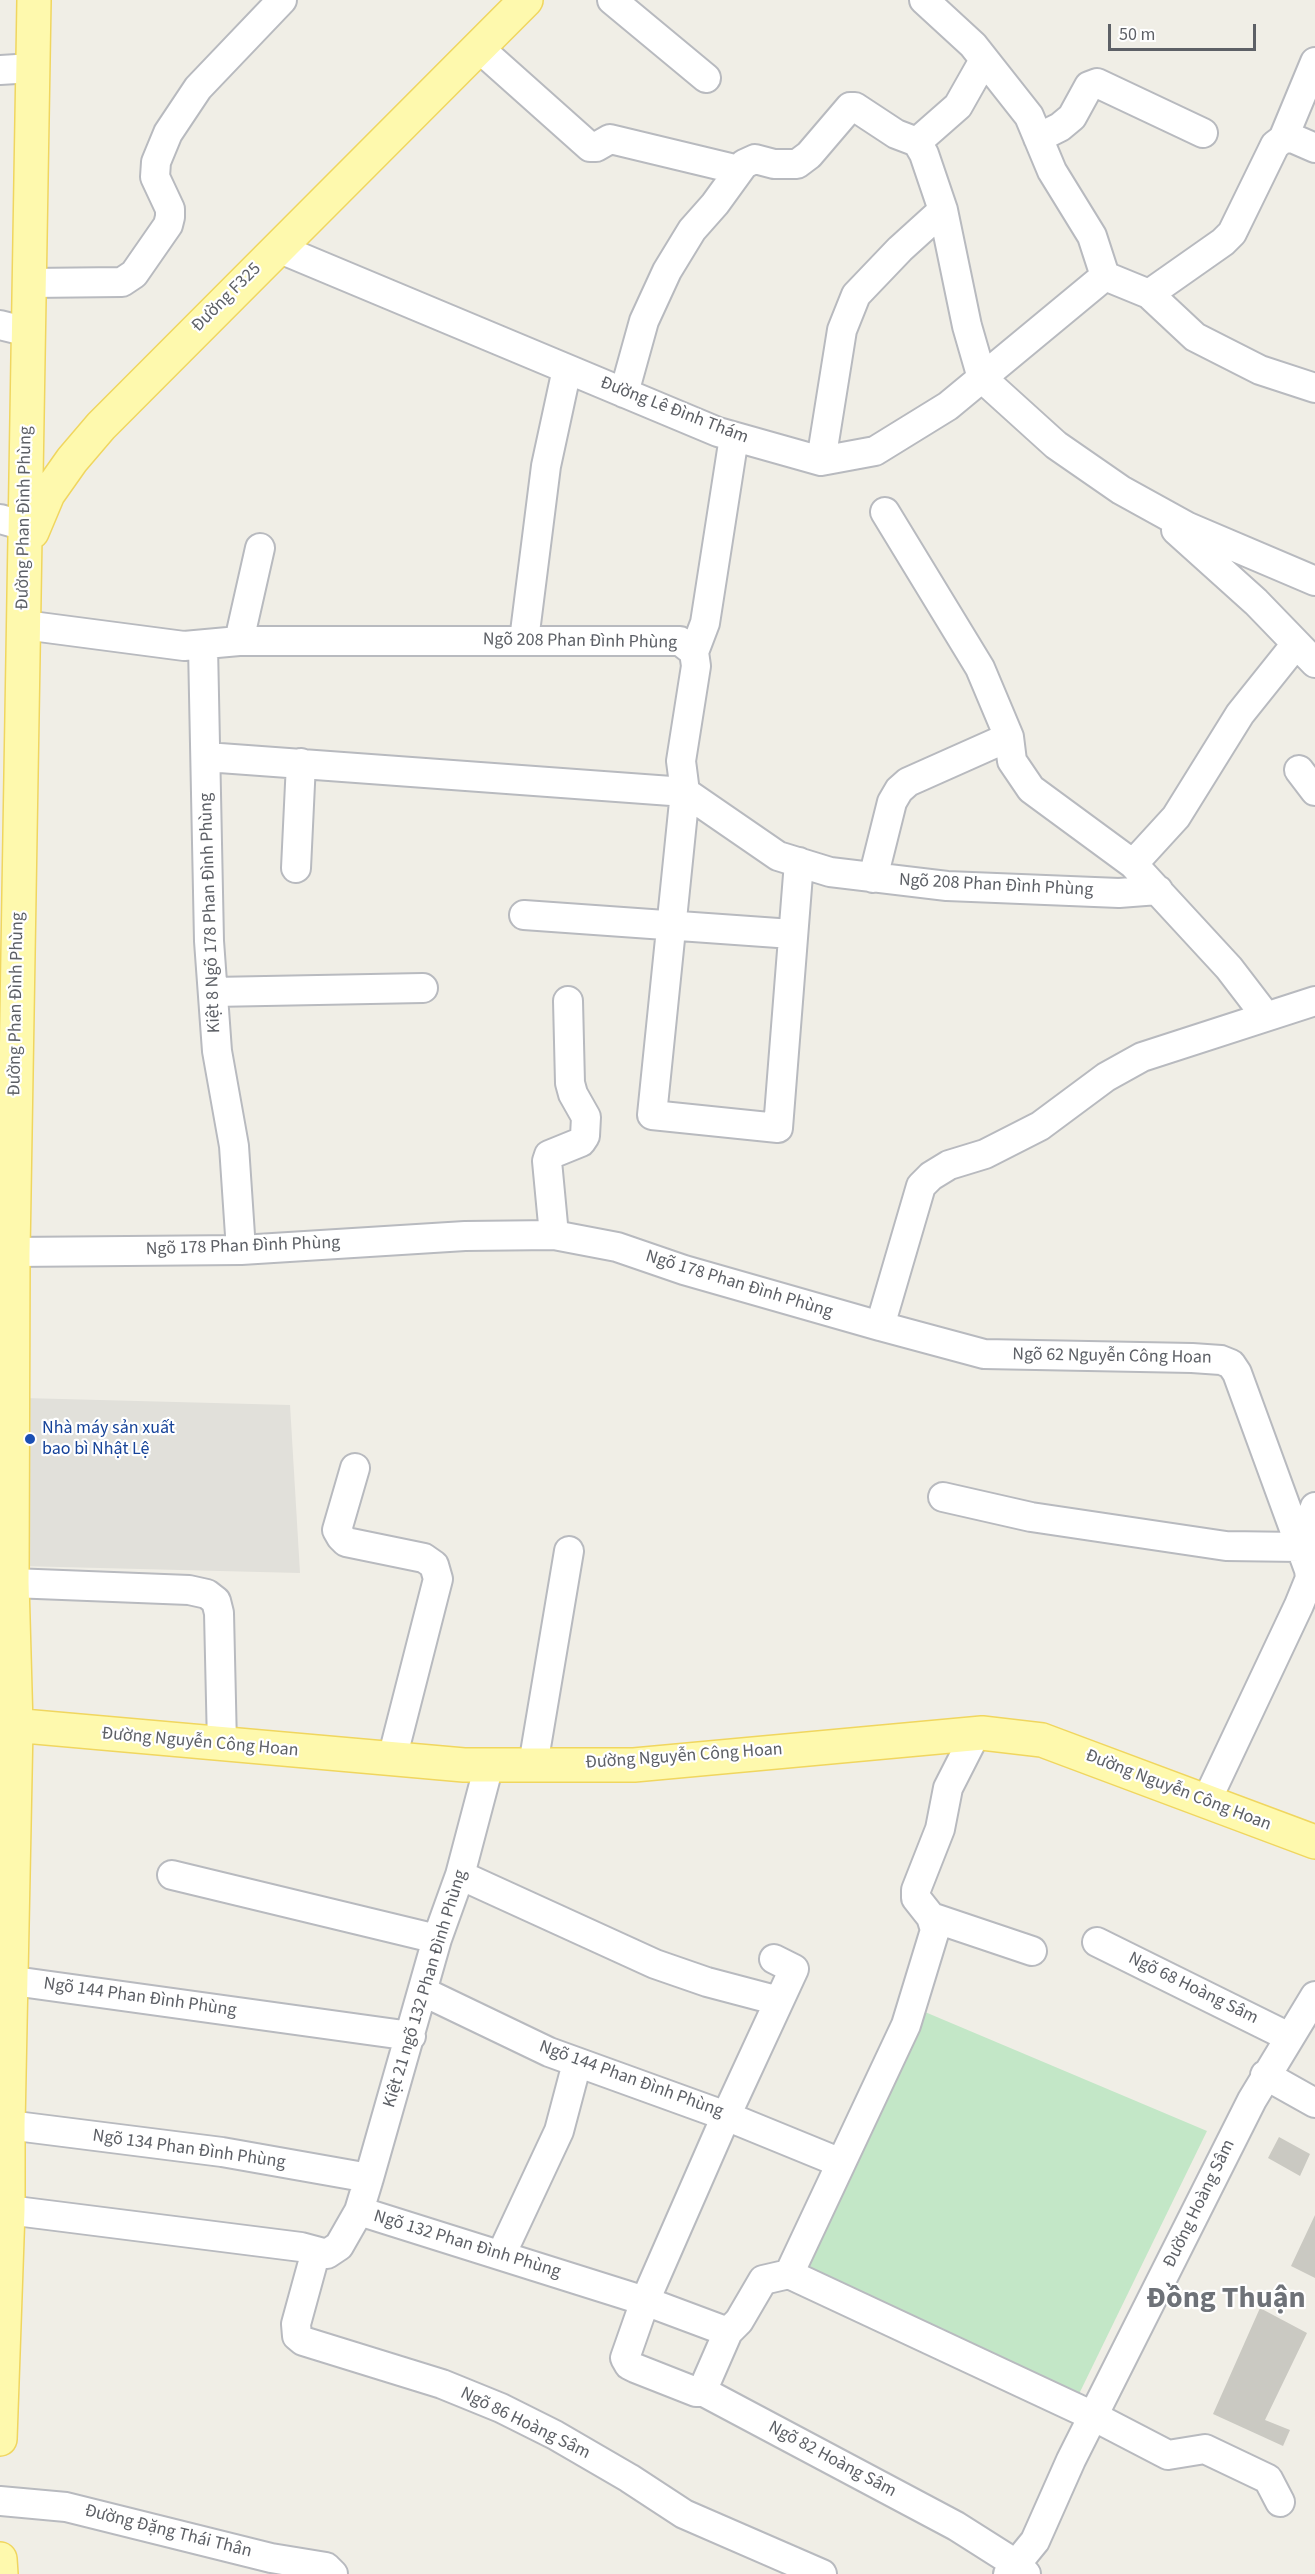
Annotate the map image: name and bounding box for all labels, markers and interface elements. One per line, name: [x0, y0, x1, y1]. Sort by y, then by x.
scale bar: [1111, 12, 1260, 50]
text: 50 m: [1119, 22, 1155, 47]
street label: Đường F325: [188, 259, 266, 337]
street label: Đường Lê Đình Thám: [597, 373, 751, 449]
street label: Đường Phan Đình Phùng: [13, 426, 37, 610]
street label: Ngõ 208 Phan Đình Phùng: [483, 630, 677, 654]
street label: Kiệt 8 Ngõ 178 Phan Đình Phùng: [196, 793, 226, 1033]
street label: Ngõ 208 Phan Đình Phùng: [898, 870, 1094, 902]
street label: Đường Phan Đình Phùng: [5, 912, 29, 1096]
street label: Ngõ 178 Phan Đình Phùng: [145, 1233, 341, 1261]
street label: Ngõ 178 Phan Đình Phùng: [643, 1246, 835, 1324]
street label: Ngõ 62 Nguyễn Công Hoan: [1012, 1344, 1212, 1370]
place label: Nhà máy sản xuất bao bì Nhật Lệ: [42, 1418, 175, 1460]
marker: Nhà máy sản xuất bao bì Nhật Lệ: [23, 1432, 37, 1446]
street label: Đường Nguyễn Công Hoan: [101, 1724, 299, 1762]
street label: Đường Nguyễn Công Hoan: [585, 1739, 783, 1775]
street label: Đường Nguyễn Công Hoan: [1082, 1746, 1274, 1836]
street label: Kiệt 21 ngõ 132 Phan Đình Phùng: [379, 1867, 473, 2111]
street label: Ngõ 68 Hoàng Sâm: [1125, 1948, 1261, 2030]
street label: Ngõ 144 Phan Đình Phùng: [42, 1974, 238, 2022]
street label: Ngõ 144 Phan Đình Phùng: [536, 2037, 726, 2123]
street label: Ngõ 134 Phan Đình Phùng: [91, 2126, 287, 2174]
street label: Đường Hoàng Sâm: [1160, 2136, 1240, 2272]
street label: Ngõ 132 Phan Đình Phùng: [371, 2206, 563, 2284]
district label: Đồng Thuận: [1146, 2282, 1306, 2318]
street label: Ngõ 86 Hoàng Sâm: [457, 2383, 593, 2465]
street label: Ngõ 82 Hoàng Sâm: [764, 2417, 900, 2503]
street label: Đường Đặng Thái Thân: [82, 2501, 254, 2563]

